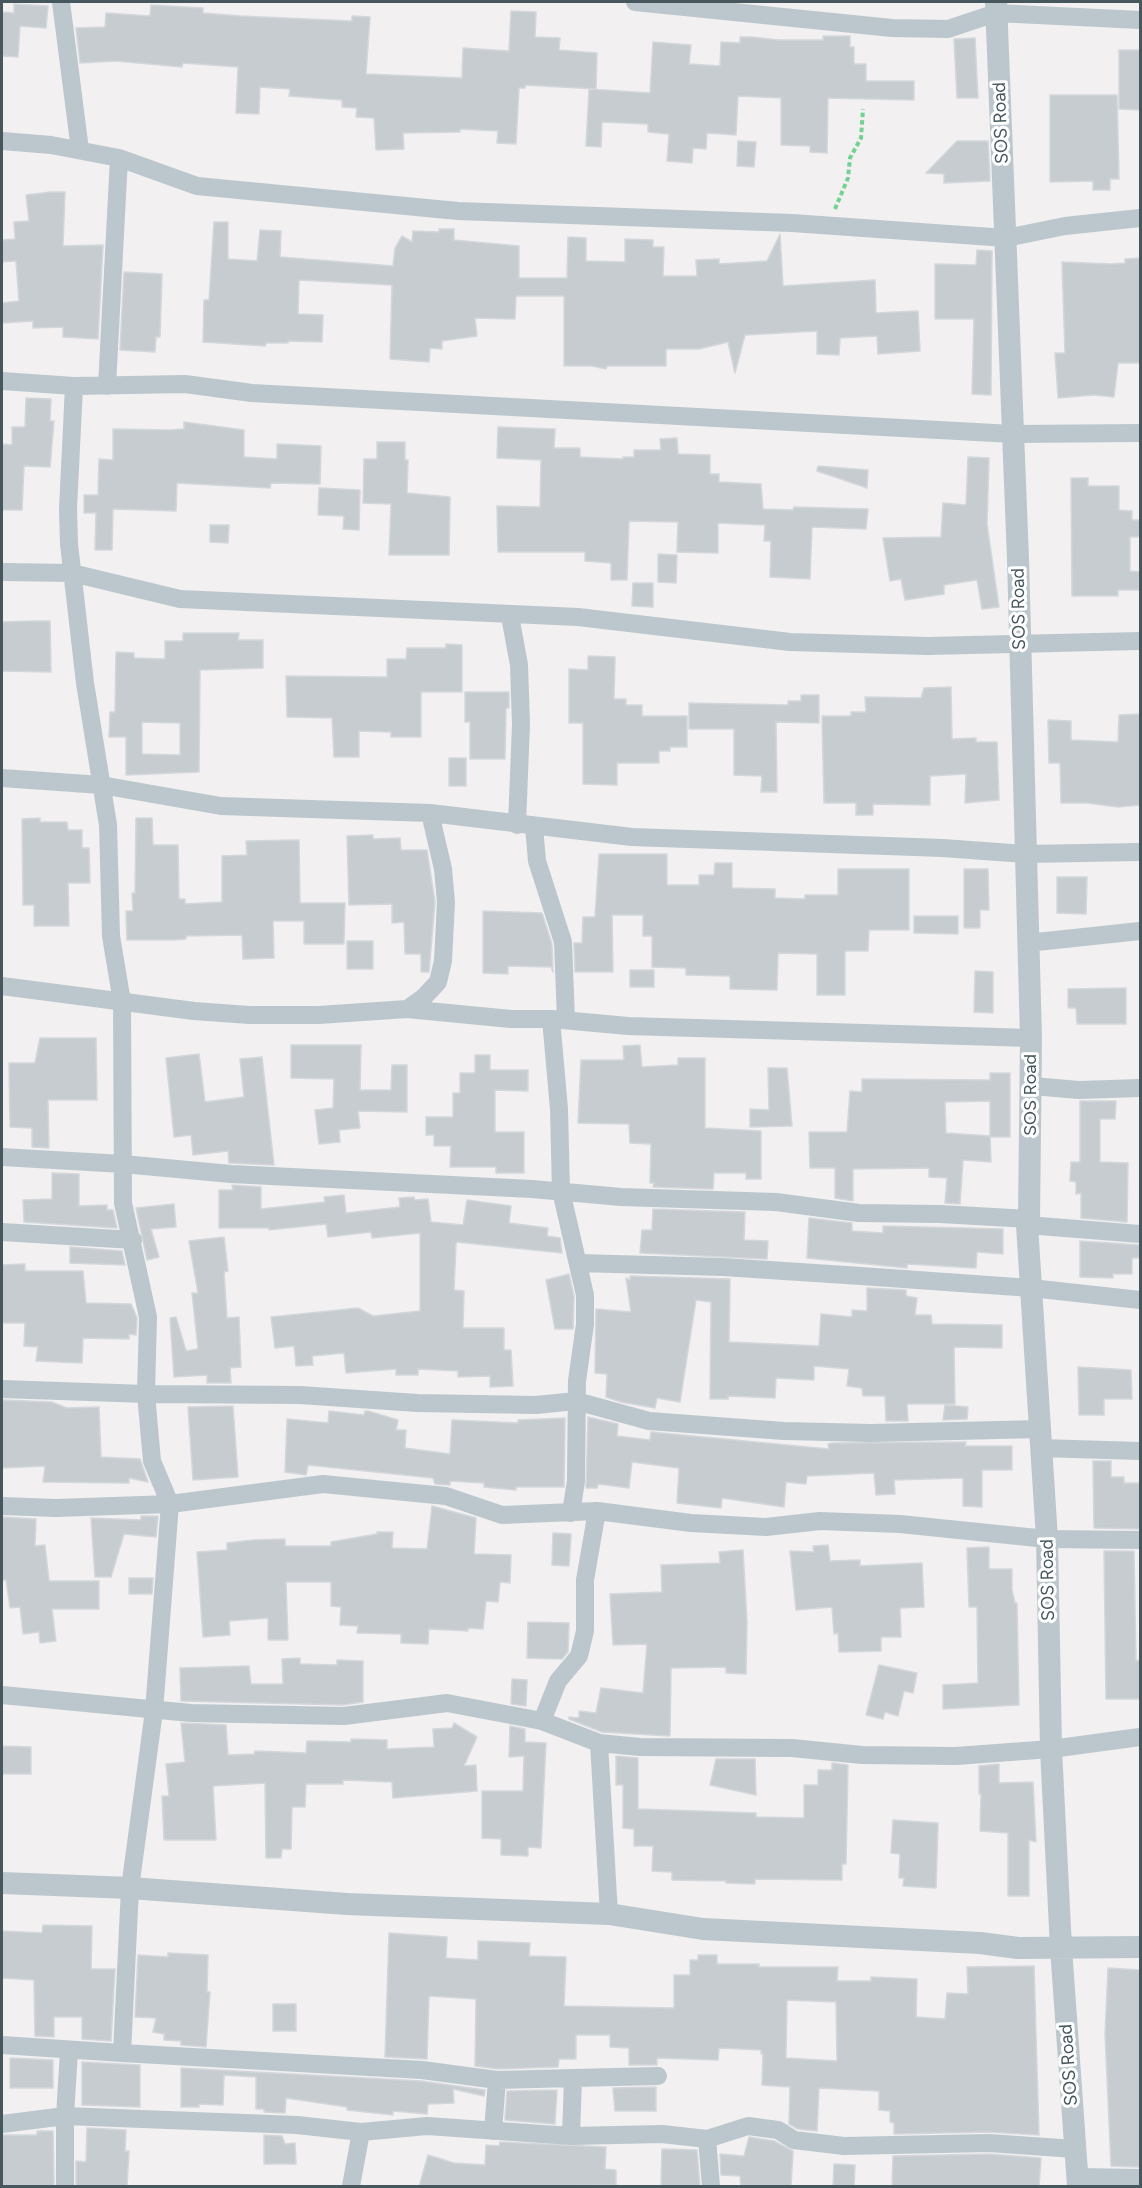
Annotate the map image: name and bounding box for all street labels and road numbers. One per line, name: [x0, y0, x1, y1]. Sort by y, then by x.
street label: SOS Road: [989, 82, 1013, 164]
street label: SOS Road: [1007, 568, 1031, 650]
street label: SOS Road: [1020, 1054, 1042, 1136]
street label: SOS Road: [1036, 1539, 1060, 1621]
street label: SOS Road: [1055, 2023, 1083, 2107]

